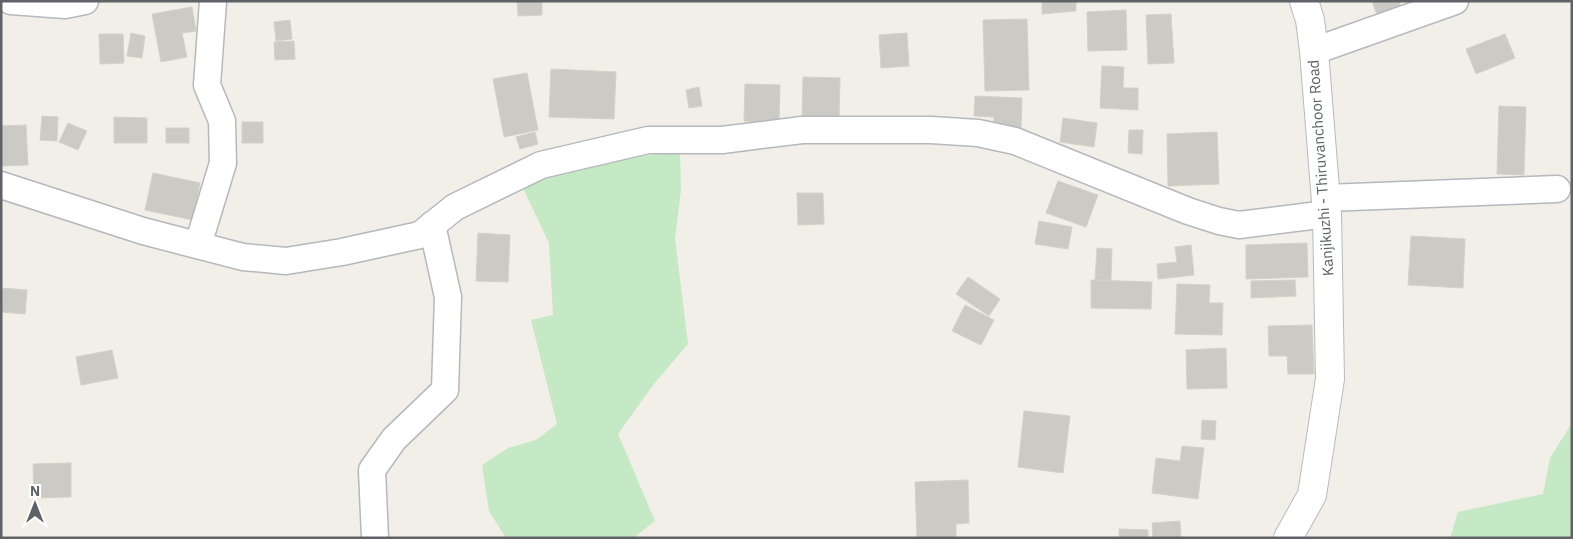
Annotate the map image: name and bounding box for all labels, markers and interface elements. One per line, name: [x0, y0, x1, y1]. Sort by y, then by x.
street label: Kanjikuzhi - Thiruvanchoor Road: [1303, 59, 1338, 277]
north arrow: [10, 479, 60, 529]
text: N: [30, 482, 40, 500]

